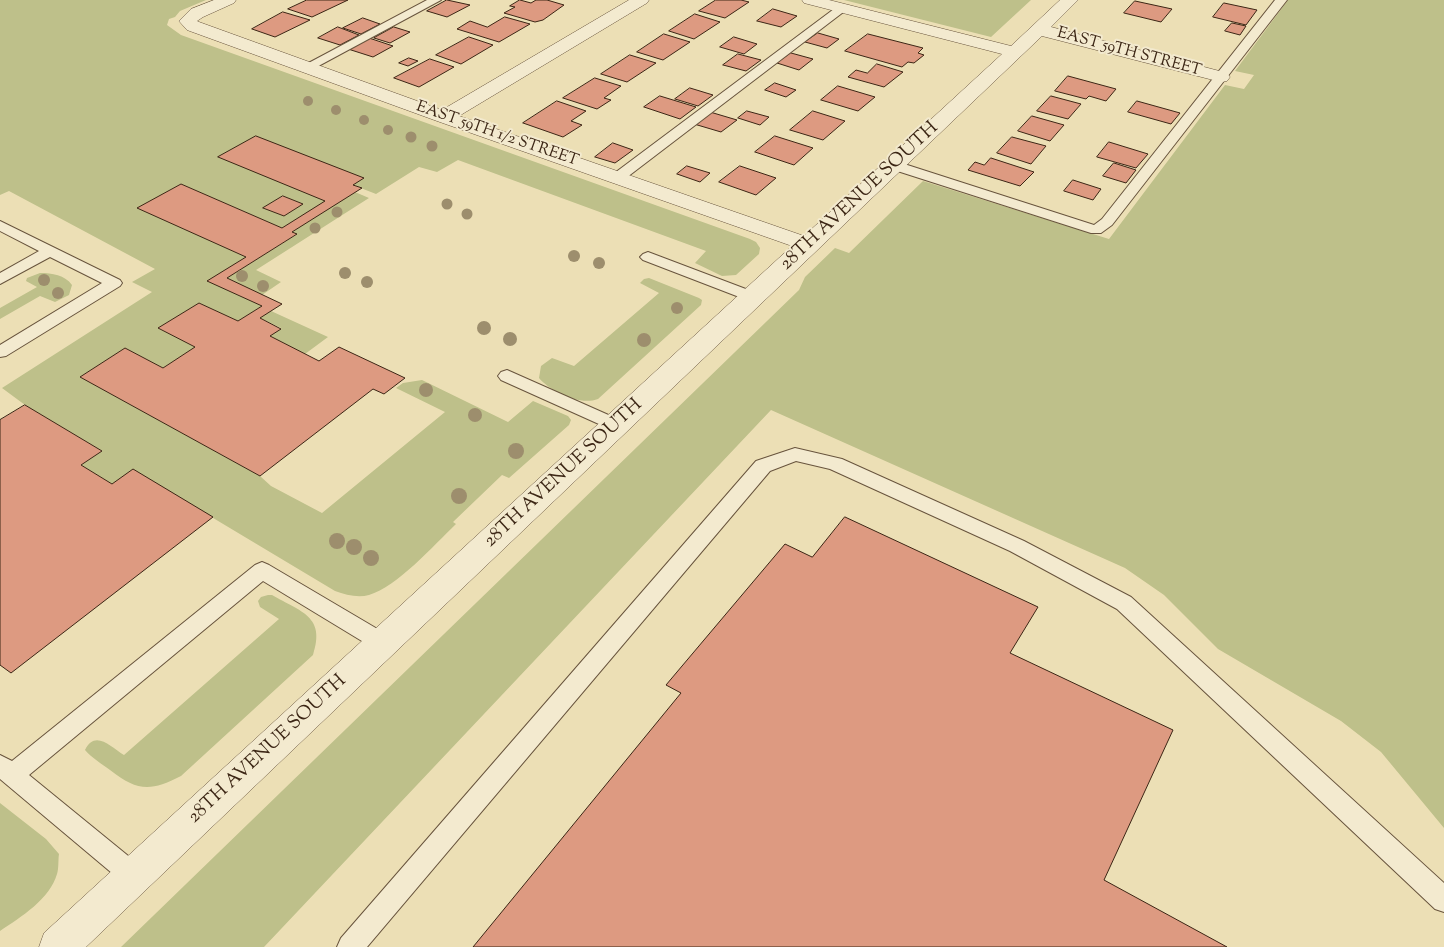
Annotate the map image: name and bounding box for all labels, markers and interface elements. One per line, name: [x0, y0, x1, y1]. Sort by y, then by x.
street label: EAST 59TH STREET: [1055, 24, 1203, 82]
street label: EAST 59TH 1/2 STREET: [413, 98, 581, 172]
street label: 28TH AVENUE SOUTH: [776, 118, 944, 276]
street label: 28TH AVENUE SOUTH: [480, 395, 648, 553]
street label: 28TH AVENUE SOUTH: [184, 671, 352, 829]

